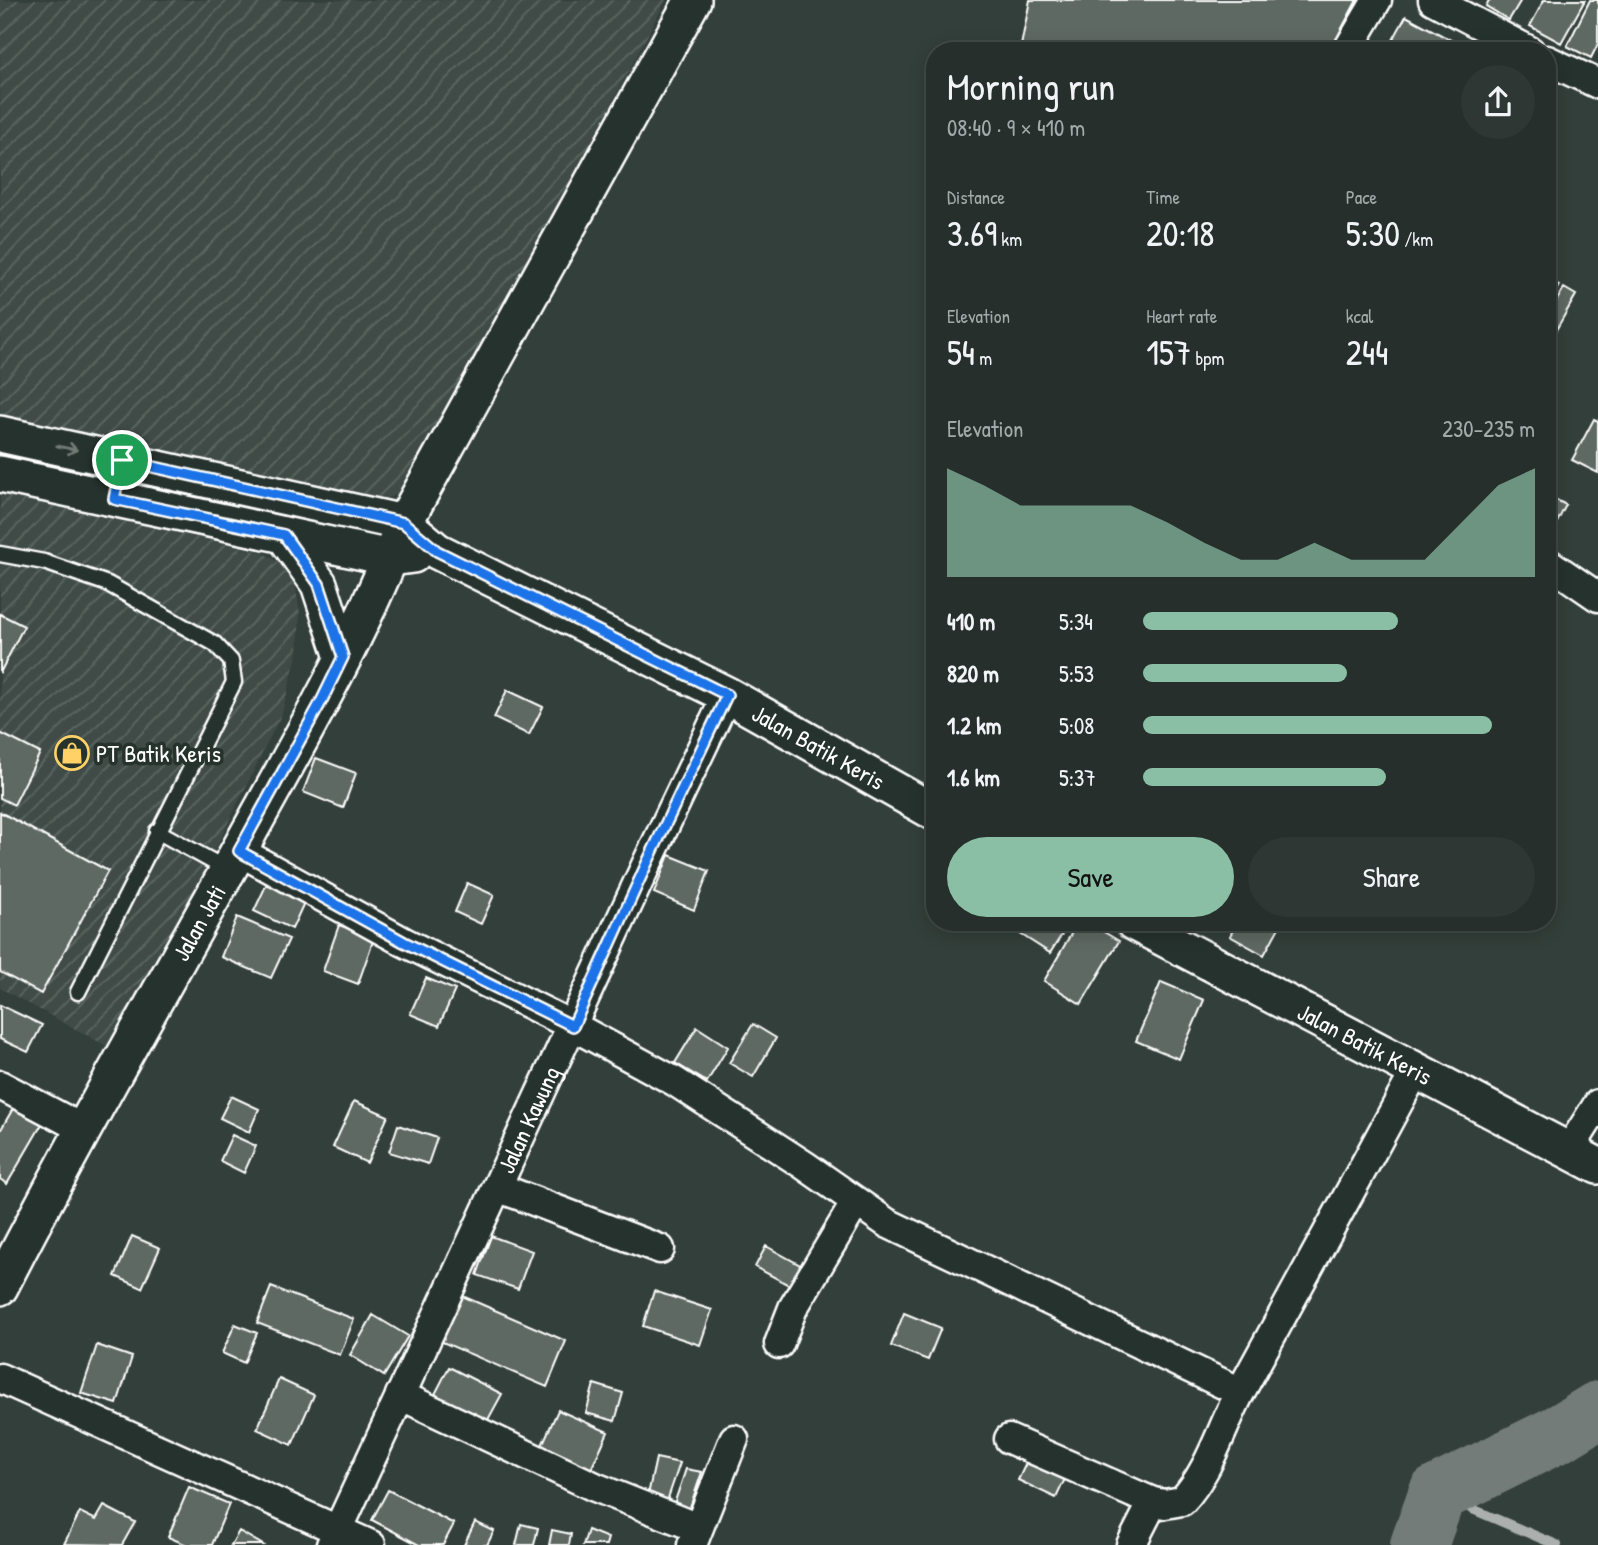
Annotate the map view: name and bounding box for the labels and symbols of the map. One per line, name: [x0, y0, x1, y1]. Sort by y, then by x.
pin: [92, 430, 152, 490]
one-way arrow: [55, 441, 78, 455]
street label: Jalan Batik Keris: [747, 697, 891, 797]
shop icon: PT Batik Keris: [53, 734, 91, 772]
place label: PT Batik Keris: [96, 737, 221, 769]
street label: Jalan Jati: [164, 879, 233, 967]
street label: Jalan Batik Keris: [1292, 995, 1438, 1092]
street label: Jalan Kawung: [490, 1061, 567, 1178]

